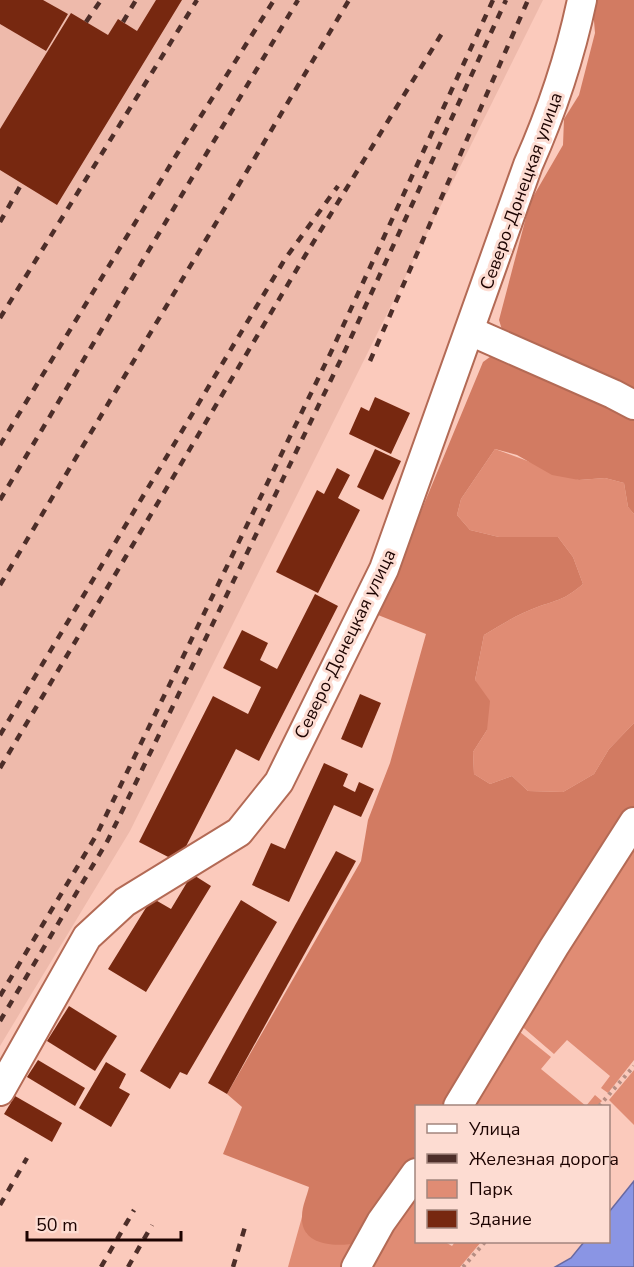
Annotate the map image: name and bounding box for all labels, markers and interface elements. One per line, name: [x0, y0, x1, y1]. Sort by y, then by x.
street label: Северо-Донецкая улица: [474, 89, 568, 293]
street label: Северо-Донецкая улица: [289, 545, 401, 743]
legend: [415, 1105, 610, 1243]
text: Улица: [468, 1117, 520, 1141]
text: Железная дорога: [469, 1147, 619, 1171]
text: Парк: [469, 1177, 513, 1201]
scale bar: [27, 1204, 182, 1242]
text: Здание: [469, 1207, 532, 1231]
text: 50 m: [36, 1213, 78, 1237]

